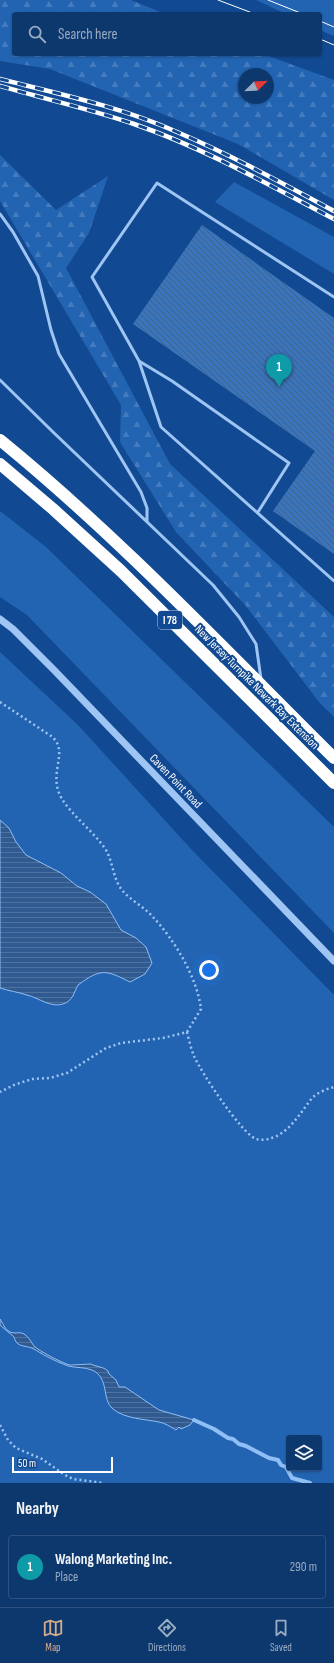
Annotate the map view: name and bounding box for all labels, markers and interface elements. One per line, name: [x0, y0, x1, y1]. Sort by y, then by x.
search box: [12, 12, 322, 56]
icon: search: [26, 23, 48, 45]
text: Search here: [58, 25, 118, 44]
north arrow: [238, 68, 274, 104]
pin: 1: [266, 354, 292, 387]
road number: I 78: [158, 611, 182, 629]
street label: New Jersey Turnpike Newark Bay Extension: [191, 622, 322, 753]
street label: Caven Point Road: [146, 751, 205, 812]
your location: [199, 960, 219, 980]
map controls: [286, 1435, 322, 1471]
button: layers: [286, 1435, 322, 1471]
scale bar: [12, 1455, 113, 1474]
text: 50 m: [18, 1457, 36, 1470]
text: Nearby: [16, 1499, 59, 1519]
text: Walong Marketing Inc.: [55, 1550, 172, 1569]
text: 1: [27, 1559, 33, 1575]
text: 290 m: [290, 1559, 317, 1575]
text: Place: [55, 1569, 78, 1585]
tab: Map: [42, 1617, 64, 1654]
tab: Directions: [148, 1617, 186, 1654]
tab: Saved: [270, 1617, 292, 1654]

